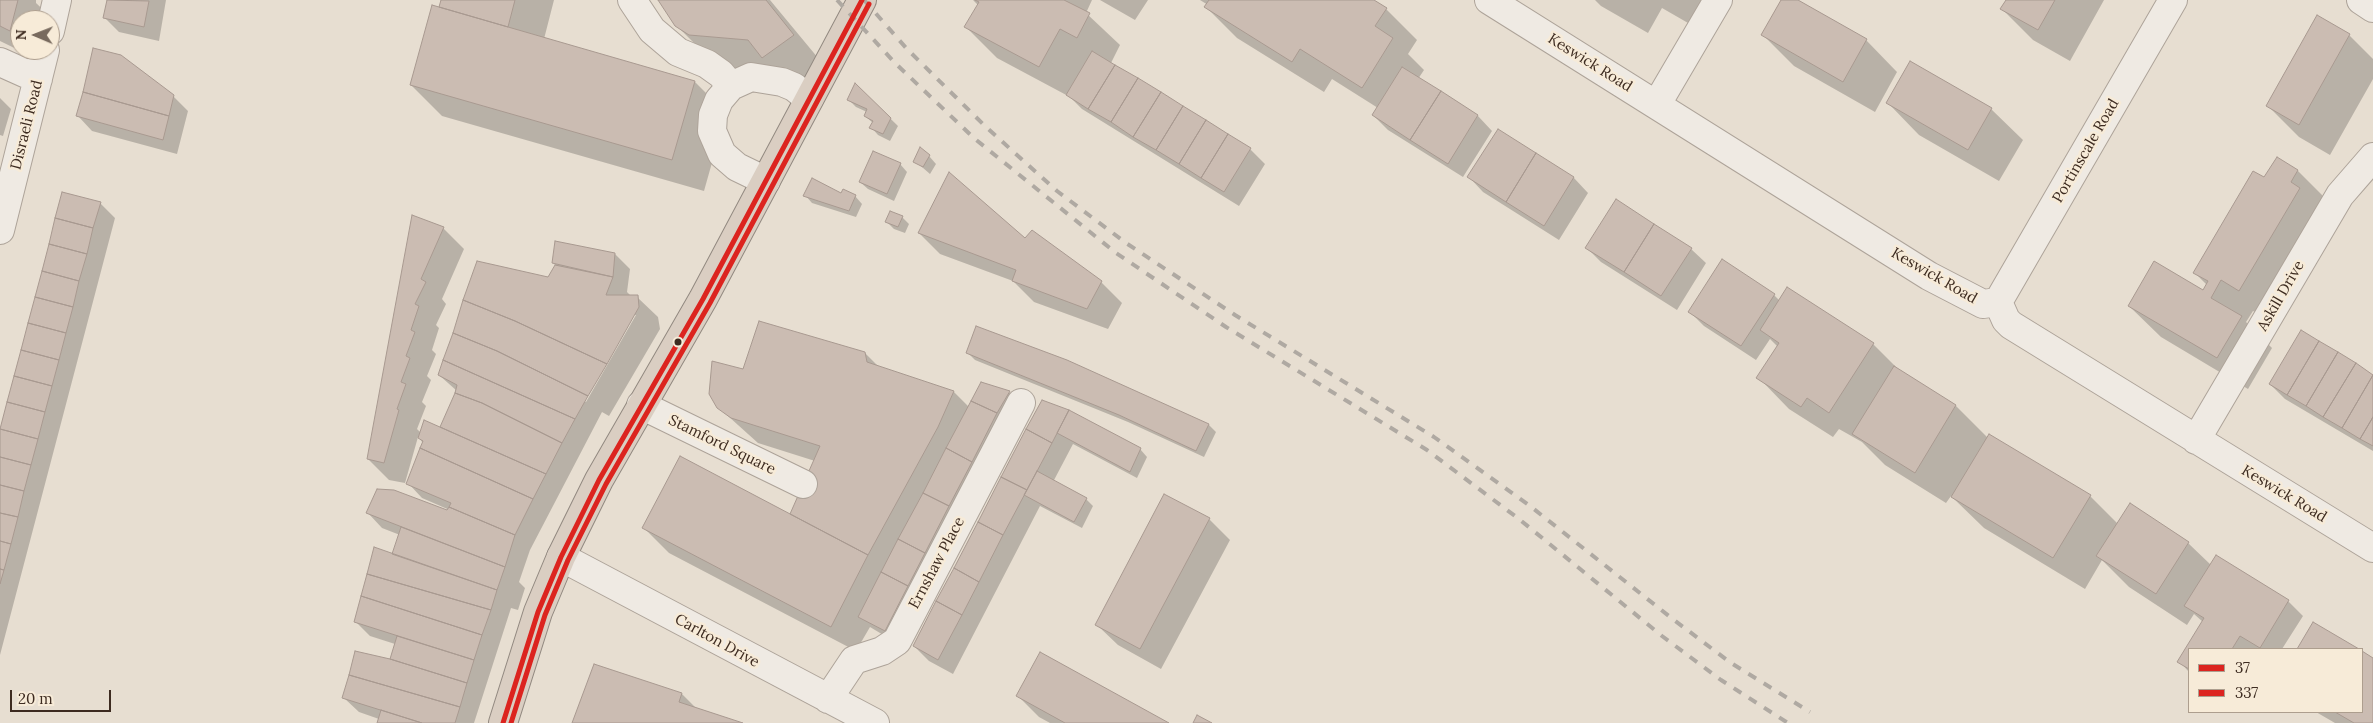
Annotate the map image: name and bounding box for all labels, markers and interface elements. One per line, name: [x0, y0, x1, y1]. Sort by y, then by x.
north arrow: [10, 10, 60, 60]
text: N: [12, 29, 30, 40]
street label: Keswick Road: [1544, 30, 1636, 96]
street label: Disraeli Road: [7, 78, 47, 172]
street label: Portinscale Road: [2049, 96, 2123, 206]
street label: Keswick Road: [1888, 244, 1980, 308]
street label: Askill Drive: [2254, 258, 2308, 334]
unlabelled marker: [673, 337, 683, 347]
street label: Stamford Square: [666, 411, 778, 479]
street label: Keswick Road: [2238, 462, 2330, 526]
street label: Ernshaw Place: [905, 514, 969, 612]
street label: Carlton Drive: [672, 610, 762, 672]
legend: [2188, 648, 2363, 713]
text: 37: [2235, 658, 2250, 677]
scale bar: [12, 680, 114, 712]
text: 337: [2235, 683, 2258, 702]
text: 20 m: [18, 689, 53, 708]

